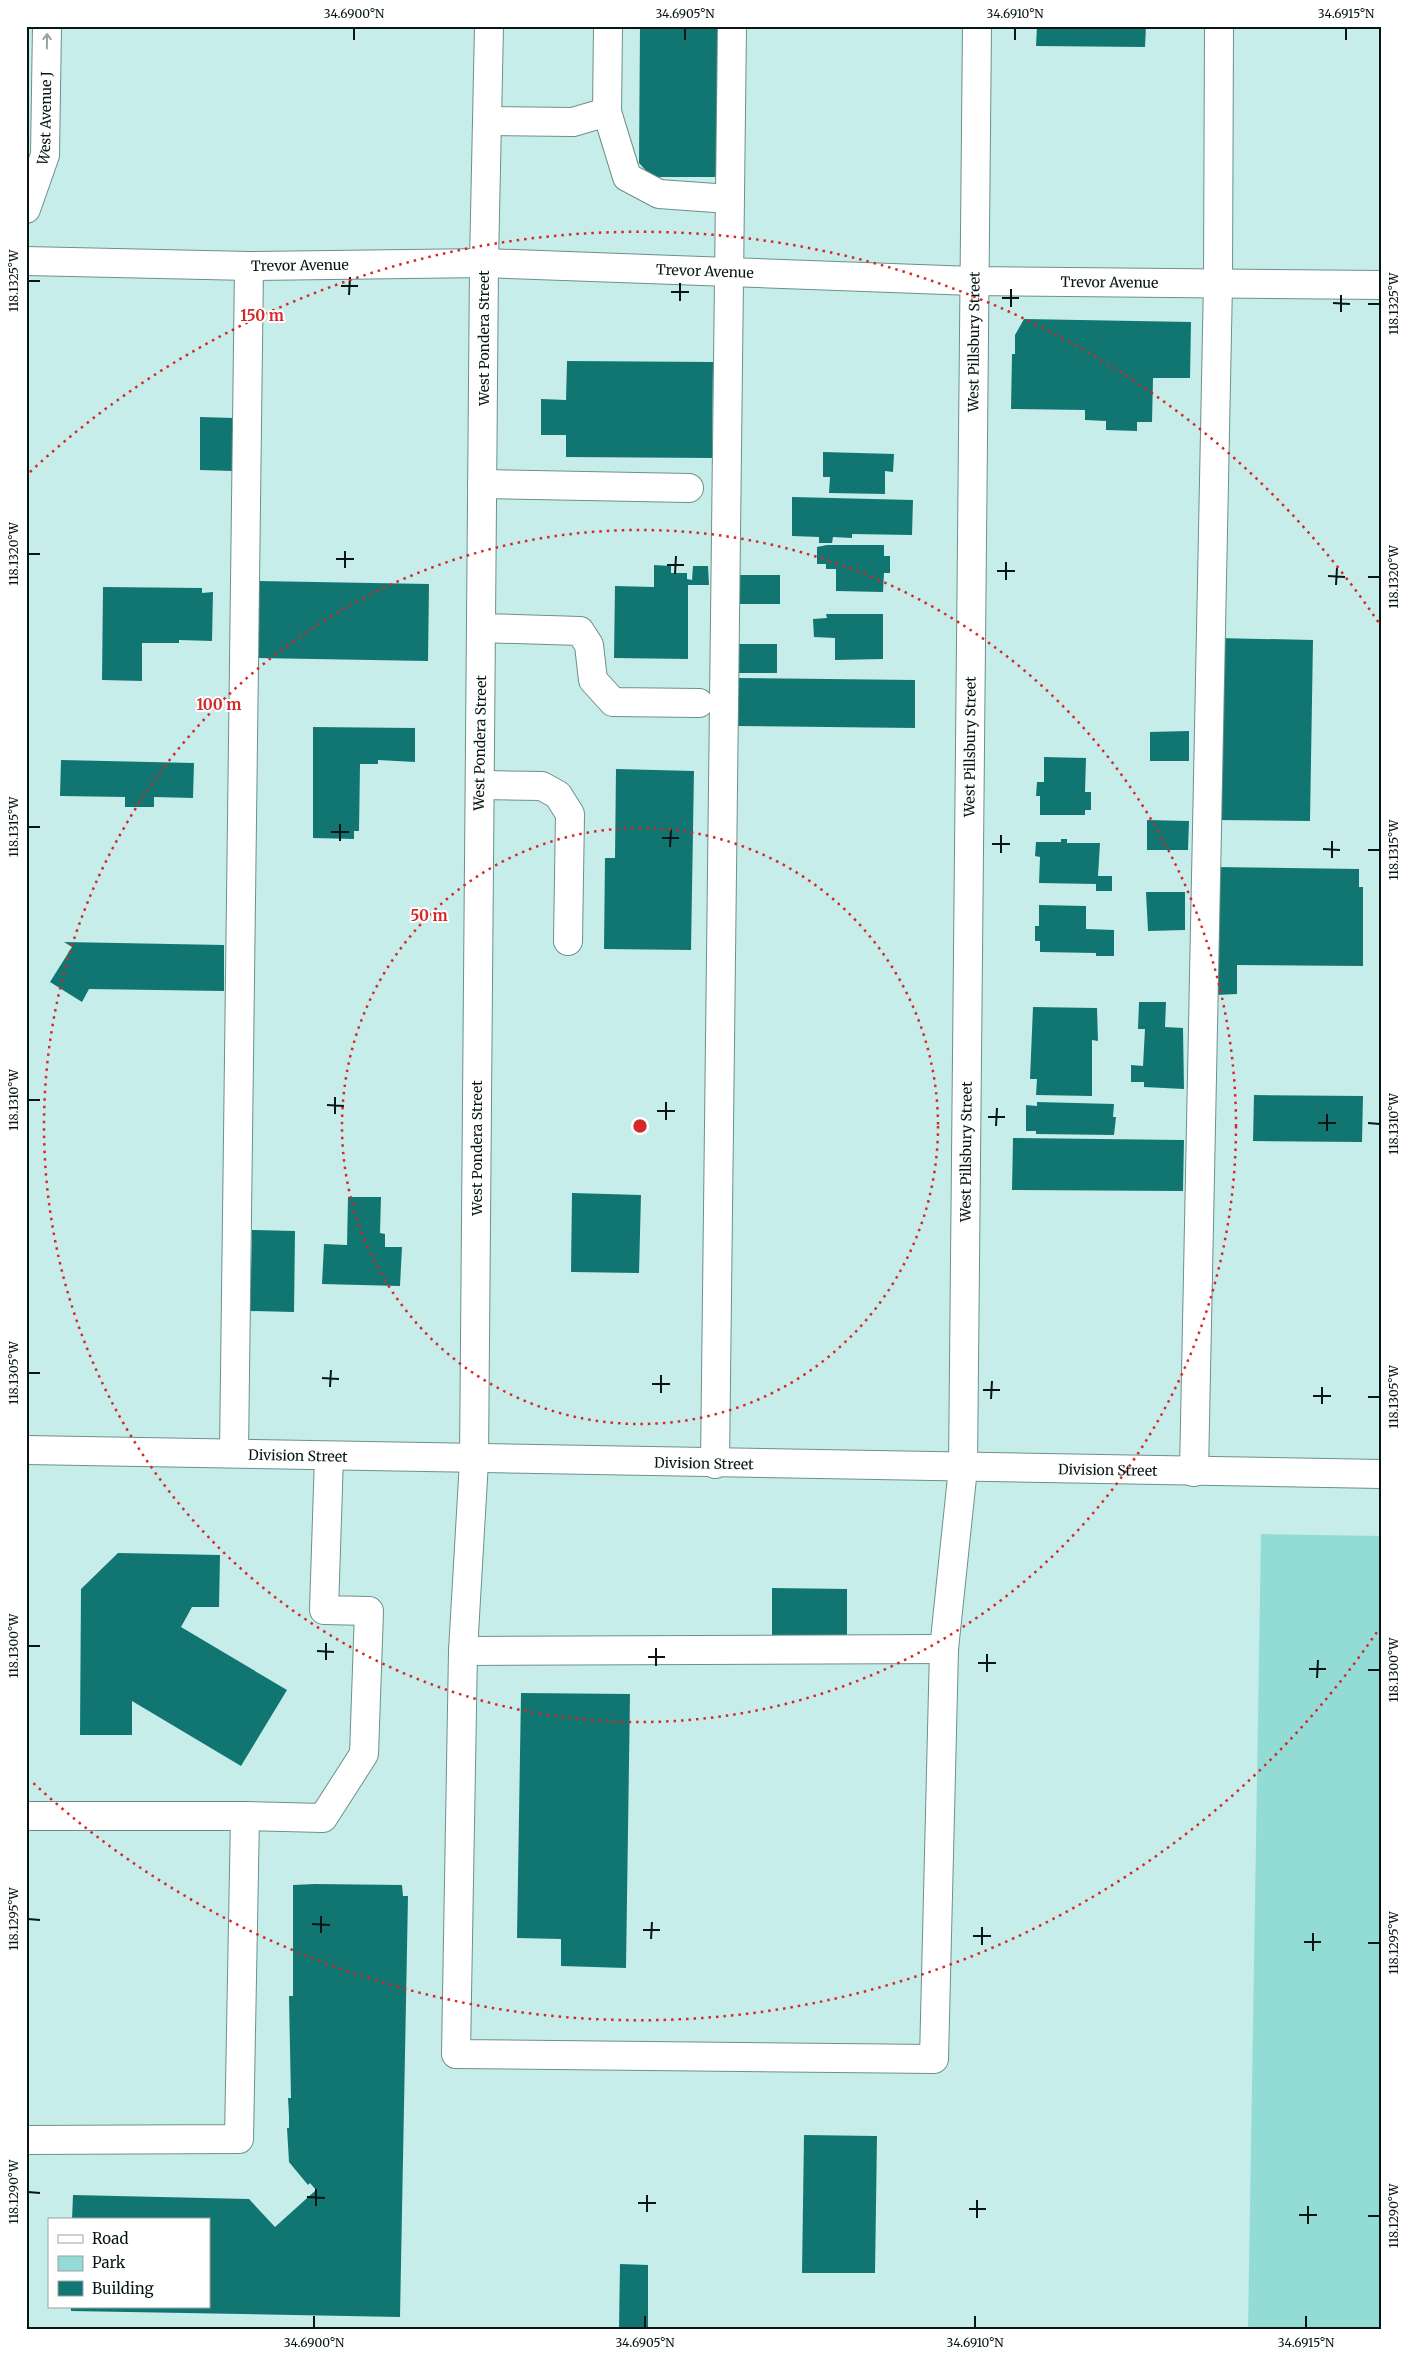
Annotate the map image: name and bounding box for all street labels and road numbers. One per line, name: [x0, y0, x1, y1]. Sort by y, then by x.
street label: West Avenue J: [33, 71, 55, 169]
street label: Trevor Avenue: [251, 256, 349, 275]
street label: Trevor Avenue: [656, 260, 754, 282]
street label: West Pondera Street: [475, 270, 493, 407]
street label: West Pillsbury Street: [964, 271, 984, 413]
street label: Trevor Avenue: [1061, 273, 1159, 292]
street label: West Pondera Street: [470, 675, 490, 812]
street label: West Pillsbury Street: [960, 676, 980, 818]
street label: West Pondera Street: [468, 1080, 486, 1217]
street label: West Pillsbury Street: [956, 1081, 976, 1223]
street label: Division Street: [248, 1446, 348, 1466]
street label: Division Street: [654, 1454, 754, 1473]
street label: Division Street: [1058, 1460, 1158, 1480]

